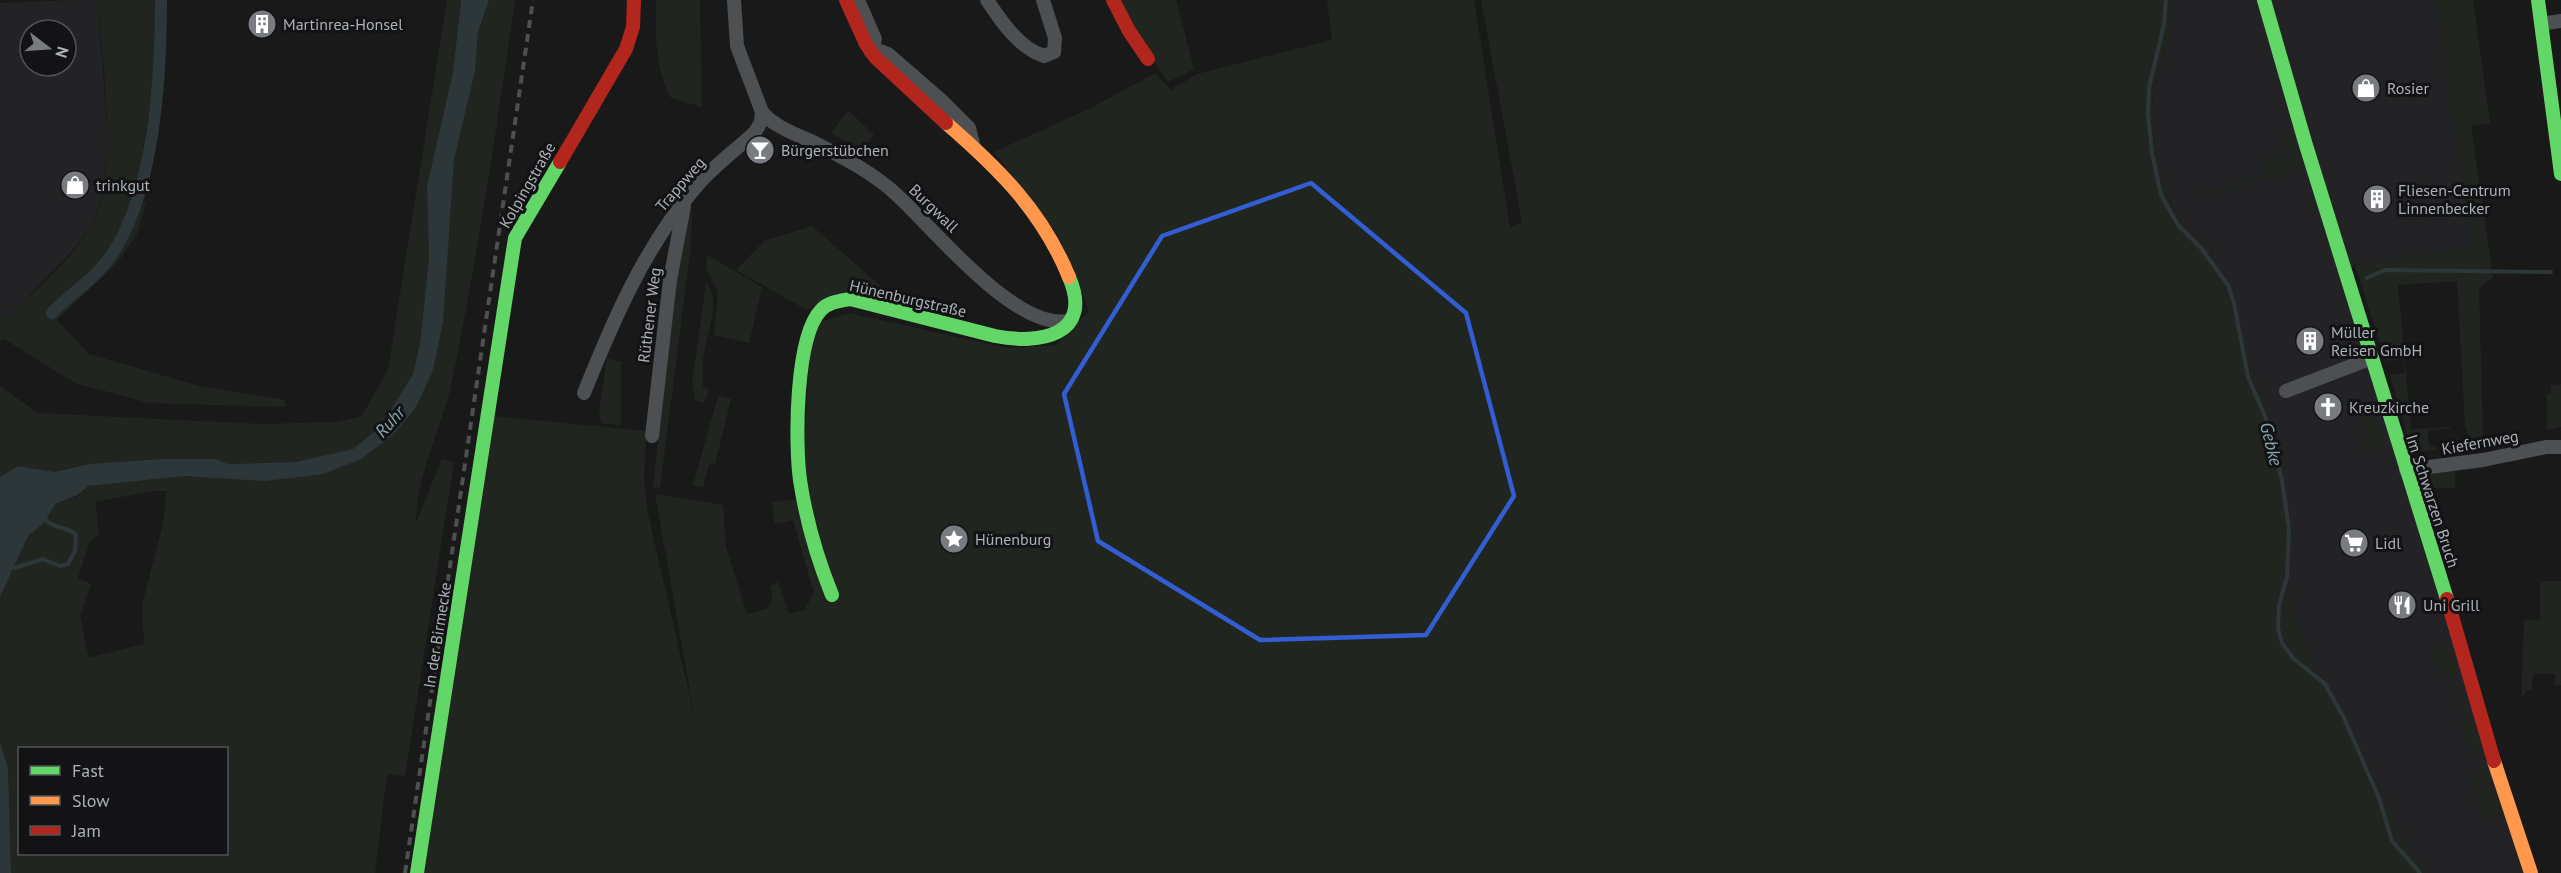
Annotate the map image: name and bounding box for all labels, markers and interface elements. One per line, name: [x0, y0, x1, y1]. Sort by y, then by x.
building icon: Martinrea-Honsel: [246, 8, 278, 40]
place label: Martinrea-Honsel: [283, 14, 403, 34]
north arrow: [18, 18, 78, 78]
text: N: [51, 44, 73, 60]
shop icon: Rosier: [2350, 72, 2382, 104]
place label: Rosier: [2387, 78, 2429, 98]
bar icon: Bürgerstübchen: [744, 134, 776, 166]
street label: Kolpingstraße: [494, 139, 560, 231]
place label: Bürgerstübchen: [781, 140, 889, 160]
street label: Trappweg: [651, 153, 709, 215]
shop icon: trinkgut: [59, 169, 91, 201]
place label: trinkgut: [96, 175, 151, 195]
street label: Burgwall: [905, 180, 963, 237]
place label: Fliesen-Centrum Linnenbecker: [2398, 180, 2511, 218]
building icon: Fliesen-Centrum Linnenbecker: [2361, 183, 2393, 215]
street label: Rüthener Weg: [633, 266, 665, 364]
street label: Hünenburgstraße: [848, 275, 968, 321]
place label: Müller Reisen GmbH: [2331, 322, 2422, 360]
building icon: Müller Reisen GmbH: [2294, 325, 2326, 357]
church icon: Kreuzkirche: [2312, 391, 2344, 423]
place label: Kreuzkirche: [2349, 397, 2429, 417]
water label: Ruhr: [370, 400, 410, 442]
water label: Gebke: [2255, 420, 2288, 469]
street label: Kiefernweg: [2440, 425, 2520, 459]
street label: Im Schwarzen Bruch: [2402, 432, 2464, 570]
place icon: Hünenburg: [938, 523, 970, 555]
supermarket icon: Lidl: [2338, 527, 2370, 559]
place label: Hünenburg: [975, 529, 1051, 549]
place label: Lidl: [2375, 533, 2401, 553]
street label: In der Birmecke: [419, 581, 455, 689]
restaurant icon: Uni Grill: [2386, 589, 2418, 621]
place label: Uni Grill: [2423, 595, 2480, 615]
legend: [18, 747, 228, 855]
text: Fast: [72, 759, 104, 782]
text: Slow: [72, 789, 110, 812]
text: Jam: [71, 819, 101, 842]

